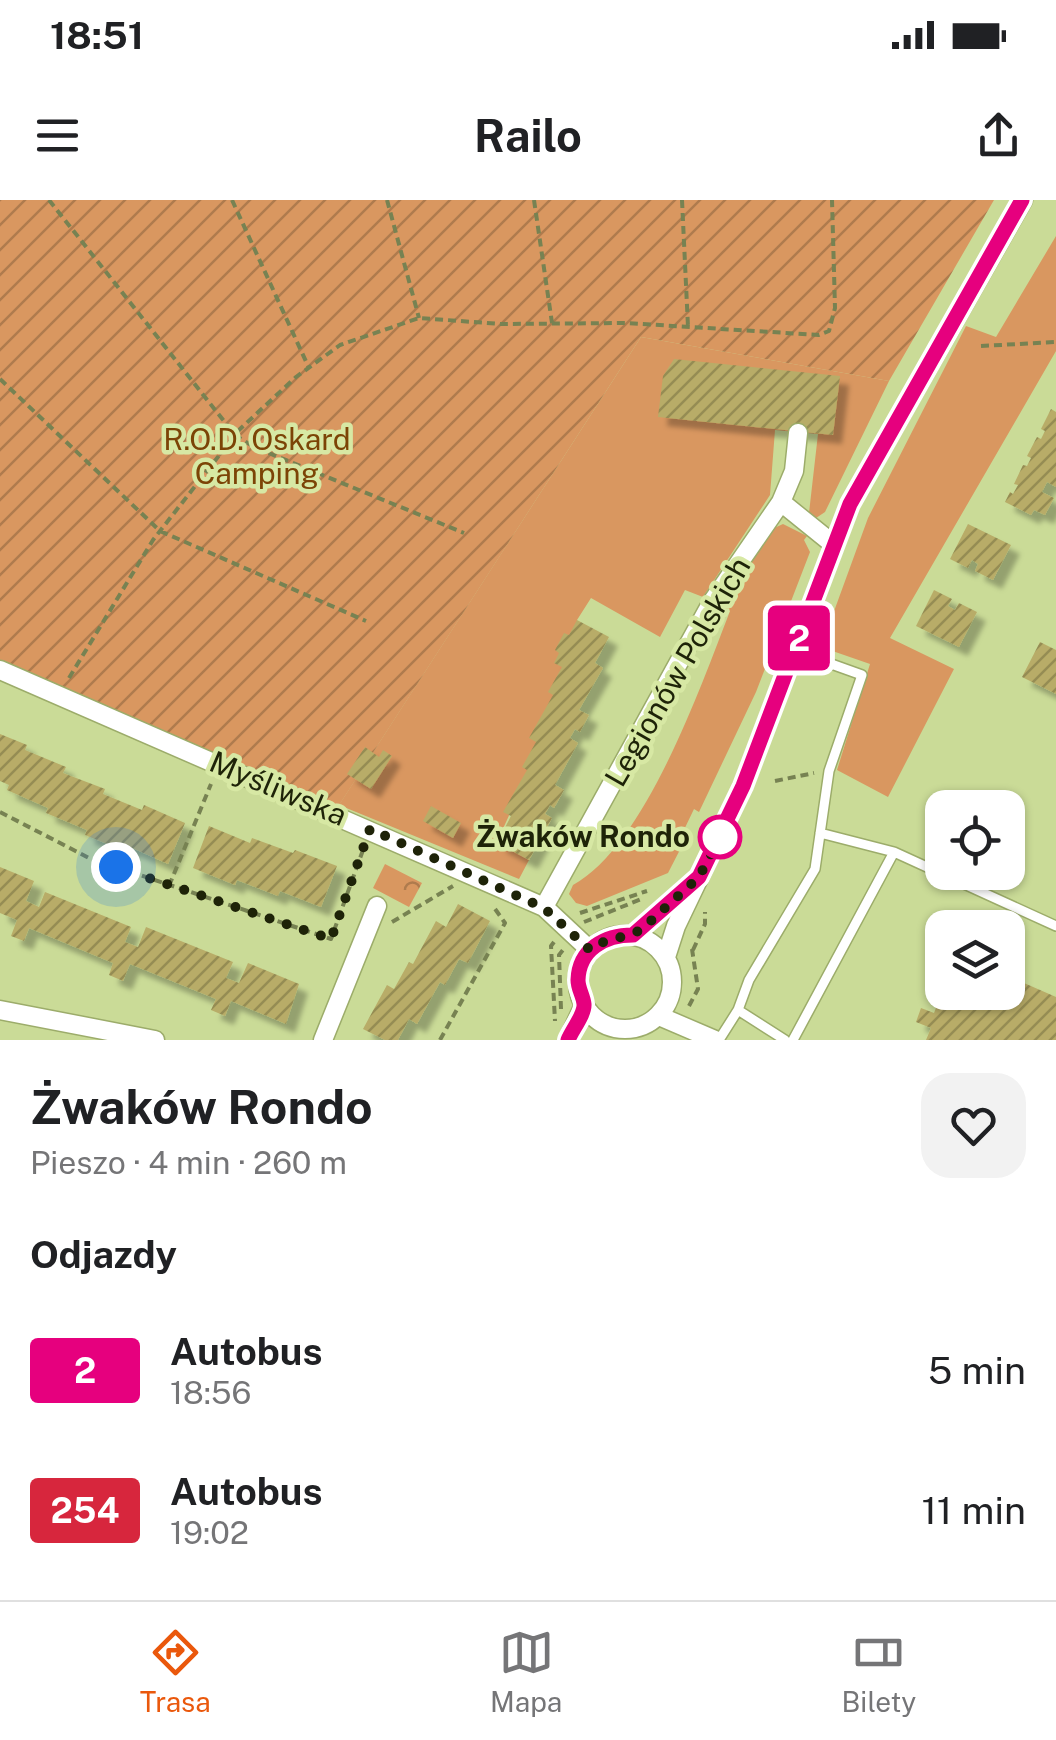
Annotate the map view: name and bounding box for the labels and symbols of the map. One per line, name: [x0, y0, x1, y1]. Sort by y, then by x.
park label: R.O.D. Oskard Camping: [163, 421, 351, 491]
street label: Legionów Polskich: [597, 550, 757, 793]
line badge: 2: [766, 606, 832, 670]
street label: Myśliwska: [205, 743, 352, 833]
marker: Żwaków Rondo: [699, 816, 741, 858]
place label: Żwaków Rondo: [476, 818, 690, 854]
your location: [91, 842, 141, 892]

